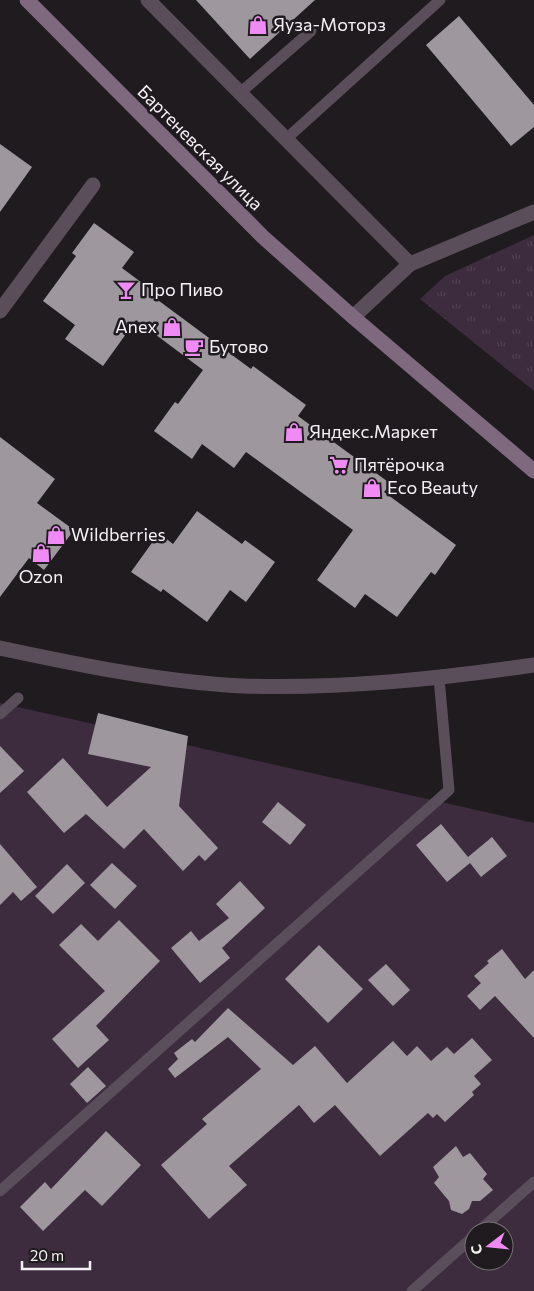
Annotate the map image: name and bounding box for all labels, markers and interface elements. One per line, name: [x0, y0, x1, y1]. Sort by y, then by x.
place label: Яуза-Моторз: [273, 13, 386, 35]
shop icon: Яуза-Моторз: [247, 14, 269, 36]
street label: Бартеневская улица: [133, 80, 268, 215]
place label: Про Пиво: [141, 278, 223, 300]
bar icon: Про Пиво: [115, 279, 137, 301]
place label: Anex: [115, 315, 157, 337]
shop icon: Anex: [161, 316, 183, 338]
place label: Бутово: [209, 335, 269, 357]
cafe icon: Бутово: [183, 336, 205, 358]
place label: Яндекс.Маркет: [309, 420, 438, 442]
shop icon: Яндекс.Маркет: [283, 421, 305, 443]
place label: Пятёрочка: [354, 453, 445, 475]
supermarket icon: Пятёрочка: [328, 454, 350, 476]
place label: Eco Beauty: [387, 476, 478, 498]
shop icon: Eco Beauty: [361, 477, 383, 499]
place label: Wildberries: [71, 523, 166, 545]
shop icon: Wildberries: [45, 524, 67, 546]
shop icon: Ozon: [30, 542, 52, 564]
place label: Ozon: [19, 565, 63, 587]
north arrow: [464, 1221, 514, 1271]
scale bar: [22, 1238, 90, 1270]
text: С: [467, 1243, 486, 1257]
text: 20 m: [30, 1246, 64, 1264]

